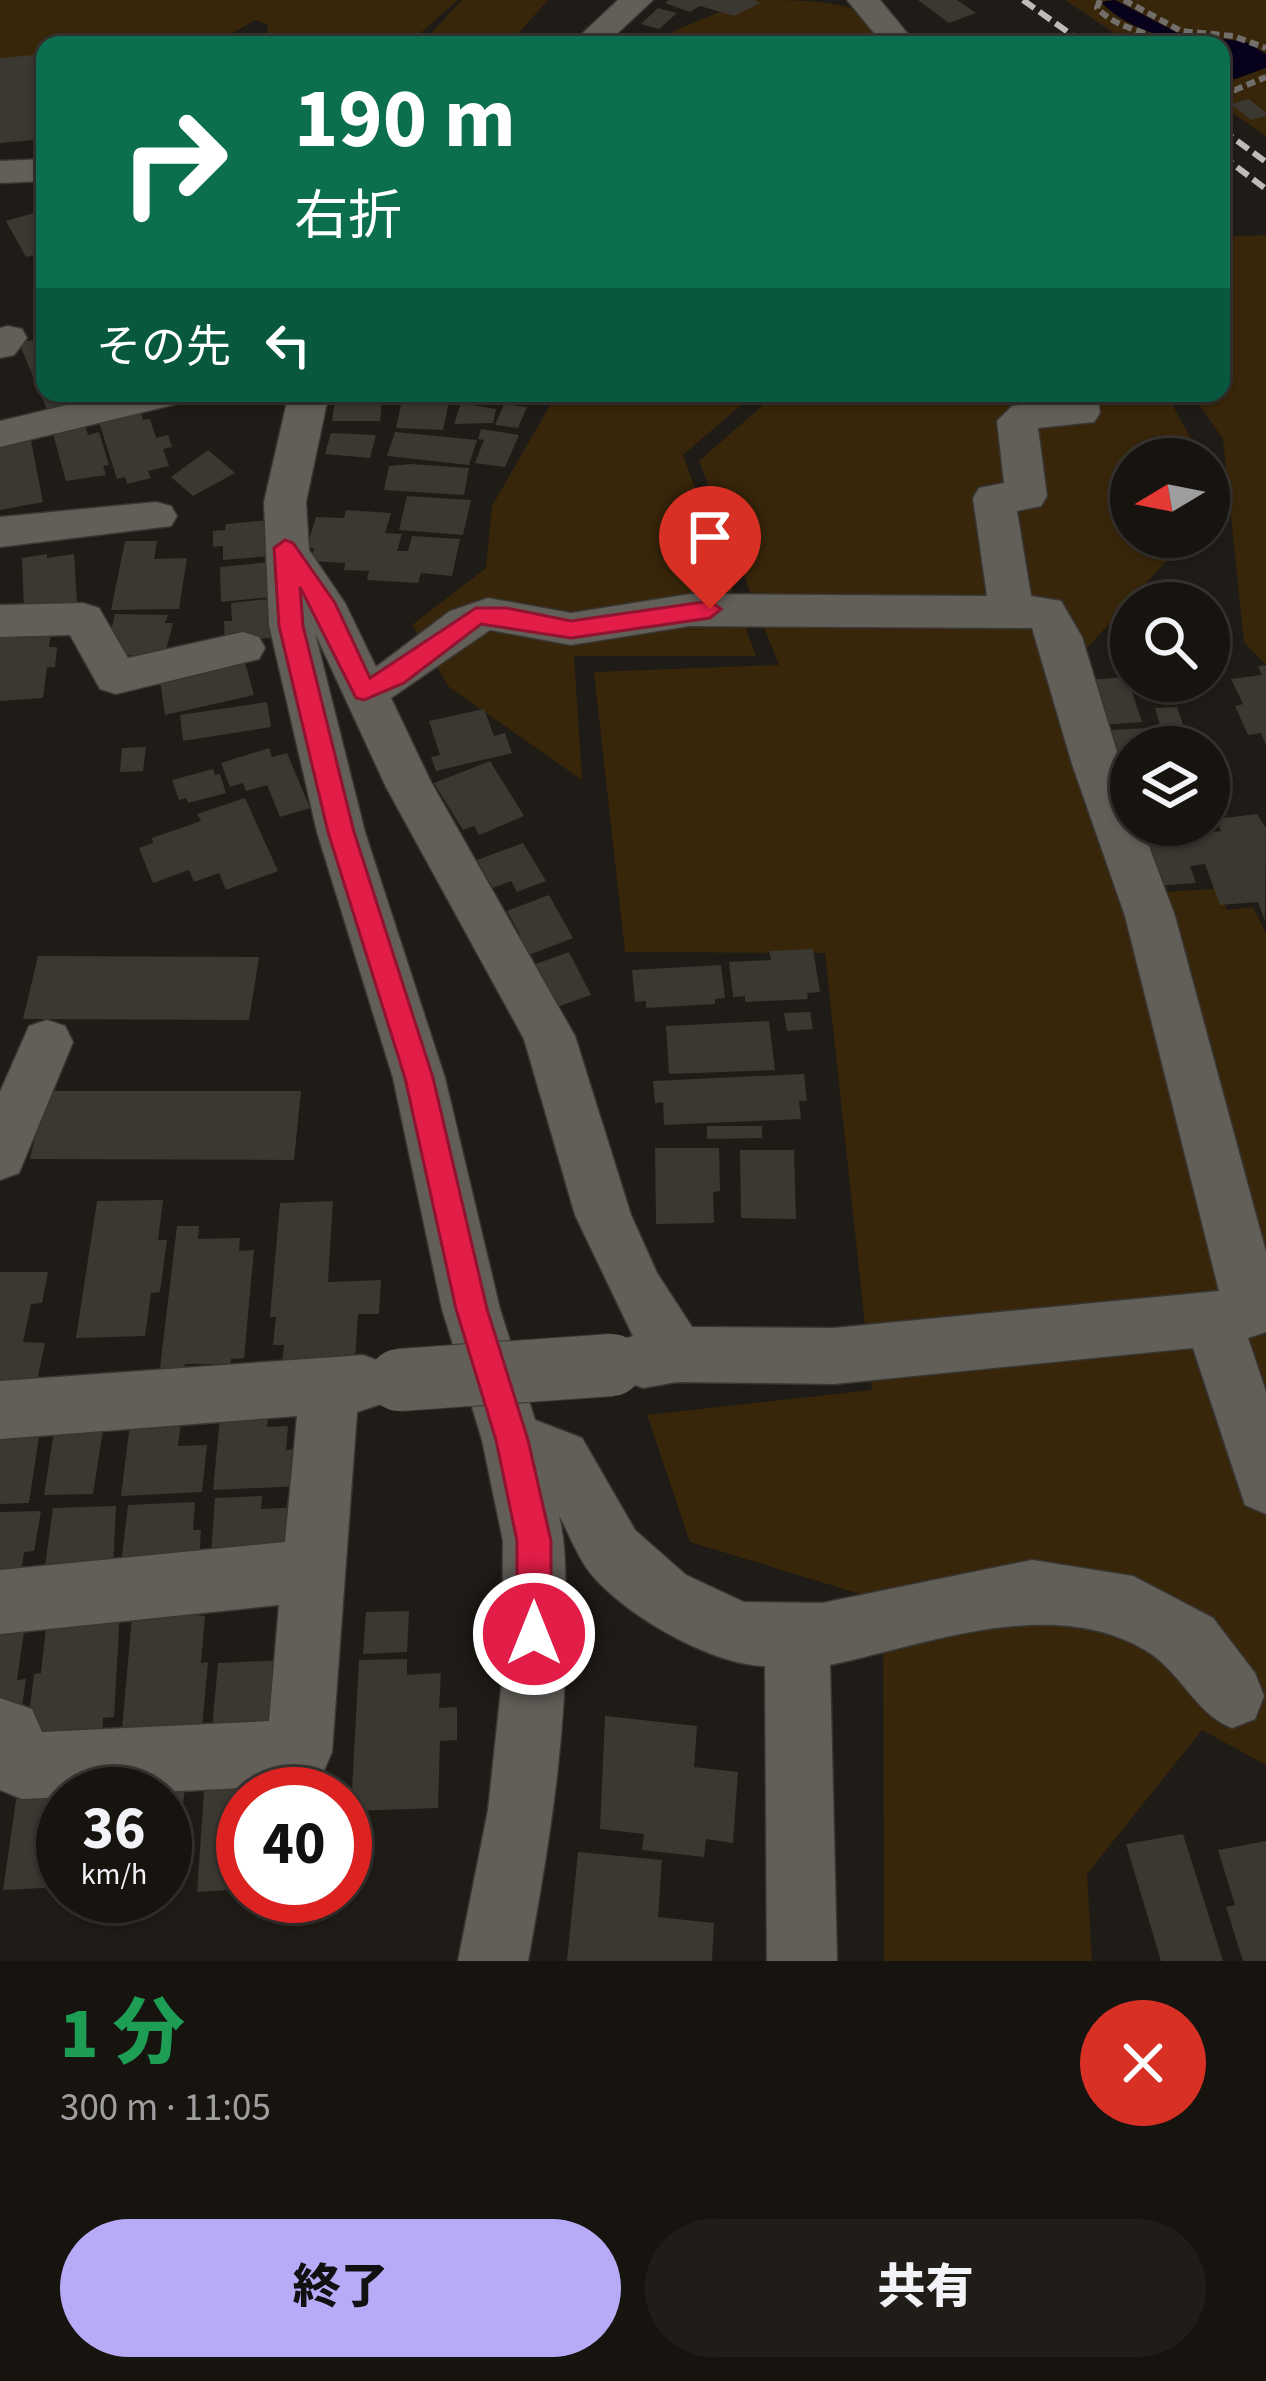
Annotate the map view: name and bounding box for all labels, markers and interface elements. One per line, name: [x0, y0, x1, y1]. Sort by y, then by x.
text: 190 m: [294, 60, 516, 180]
icon: right: [96, 84, 252, 240]
text: 右折: [294, 179, 402, 256]
icon: left: [255, 312, 321, 378]
text: その先: [96, 316, 231, 380]
north arrow: [1110, 438, 1230, 558]
map controls: [1110, 438, 1230, 846]
pin: [659, 486, 761, 609]
icon: arrive: [677, 504, 743, 570]
button: search: [1110, 582, 1230, 702]
button: layers: [1110, 726, 1230, 846]
position arrow: [471, 1571, 597, 1697]
speed limit sign: 40: [216, 1767, 372, 1923]
text: 36: [82, 1787, 146, 1872]
text: km/h: [81, 1853, 147, 1896]
text: 1 分: [60, 1983, 185, 2086]
button: close: [1080, 2000, 1206, 2126]
text: 300 m · 11:05: [60, 2080, 271, 2136]
button: 終了: [60, 2219, 621, 2357]
button: 共有: [645, 2219, 1206, 2357]

